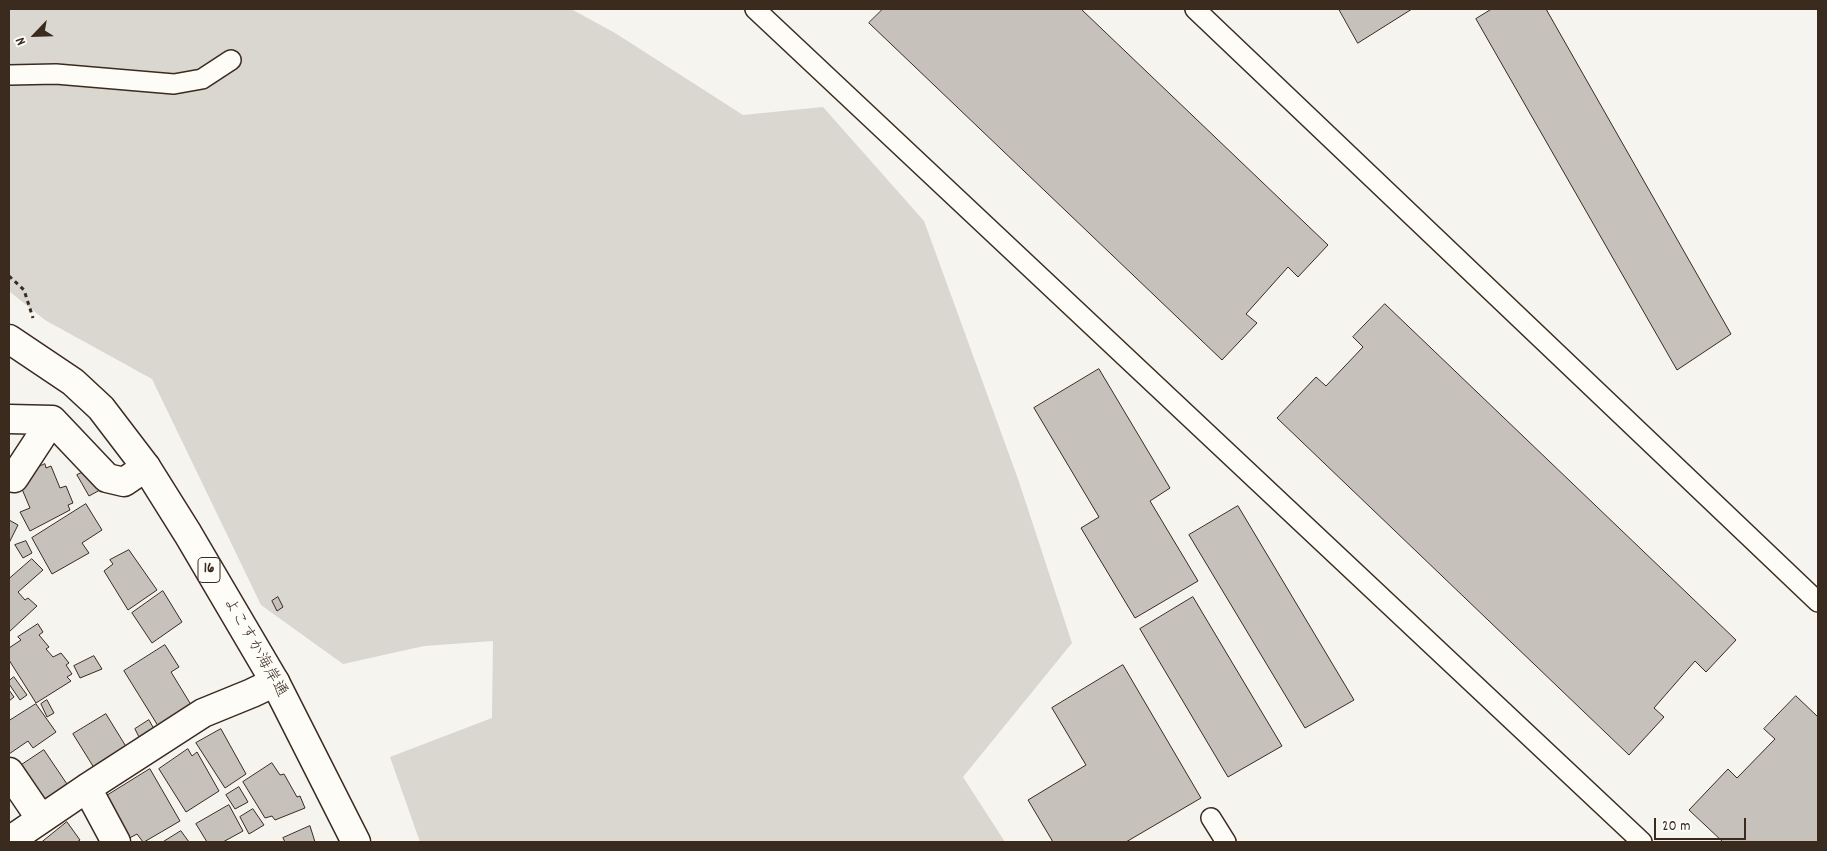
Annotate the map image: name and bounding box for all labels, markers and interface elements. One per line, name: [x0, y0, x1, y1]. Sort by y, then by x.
north arrow: [10, 10, 60, 60]
text: N: [11, 34, 32, 48]
road number: 16: [198, 558, 220, 582]
street label: よこすか海岸通: [218, 595, 290, 701]
scale bar: [1657, 808, 1750, 840]
text: 20 m: [1662, 816, 1690, 838]

